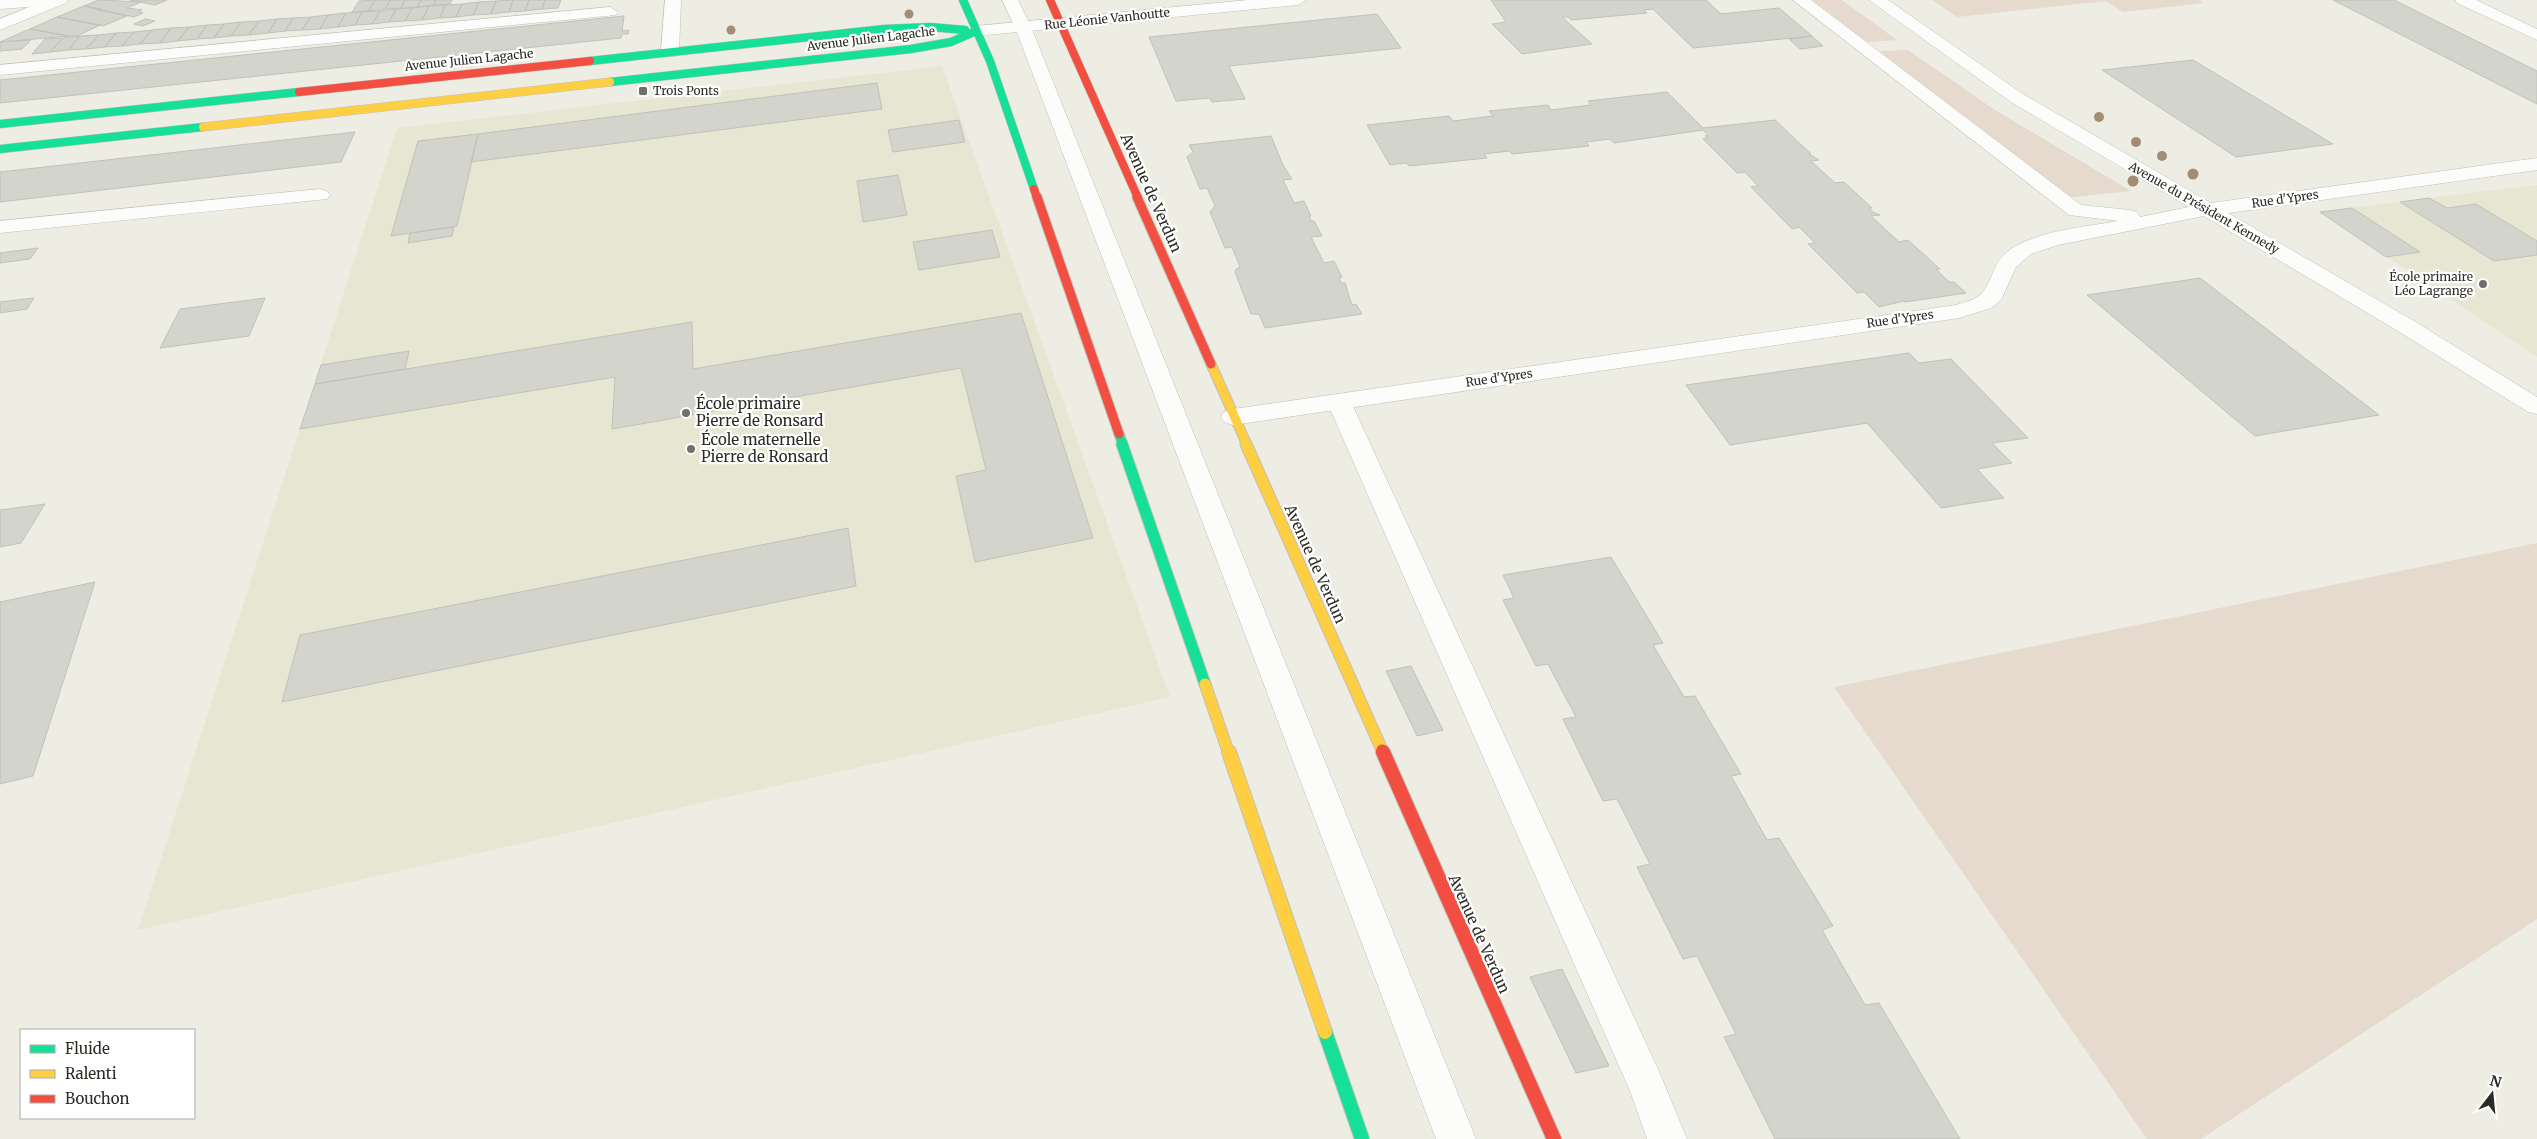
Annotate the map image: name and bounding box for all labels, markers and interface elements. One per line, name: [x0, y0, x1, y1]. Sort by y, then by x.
street label: Rue Léonie Vanhoutte: [1043, 4, 1170, 33]
street label: Avenue Julien Lagache: [805, 23, 936, 54]
street label: Avenue Julien Lagache: [403, 45, 534, 74]
place label: Trois Ponts: [653, 83, 719, 98]
marker: Trois Ponts: [637, 85, 649, 97]
street label: Avenue de Verdun: [1116, 129, 1186, 255]
street label: Avenue du Président Kennedy: [2125, 158, 2282, 257]
street label: Rue d'Ypres: [2250, 186, 2319, 211]
place label: École primaire Léo Lagrange: [2389, 269, 2473, 298]
marker: École primaire Léo Lagrange: [2477, 278, 2489, 290]
street label: Rue d'Ypres: [1865, 306, 1934, 331]
street label: Rue d'Ypres: [1464, 365, 1533, 390]
place label: École primaire Pierre de Ronsard: [696, 393, 823, 430]
marker: École primaire Pierre de Ronsard: [680, 407, 692, 419]
place label: École maternelle Pierre de Ronsard: [701, 429, 828, 466]
marker: École maternelle Pierre de Ronsard: [685, 443, 697, 455]
street label: Avenue de Verdun: [1280, 500, 1350, 626]
street label: Avenue de Verdun: [1444, 870, 1514, 996]
legend: [20, 1029, 195, 1119]
text: Fluide: [65, 1039, 110, 1058]
text: Ralenti: [65, 1064, 117, 1083]
north arrow: [2467, 1069, 2517, 1119]
text: N: [2488, 1071, 2503, 1092]
text: Bouchon: [65, 1089, 129, 1108]

